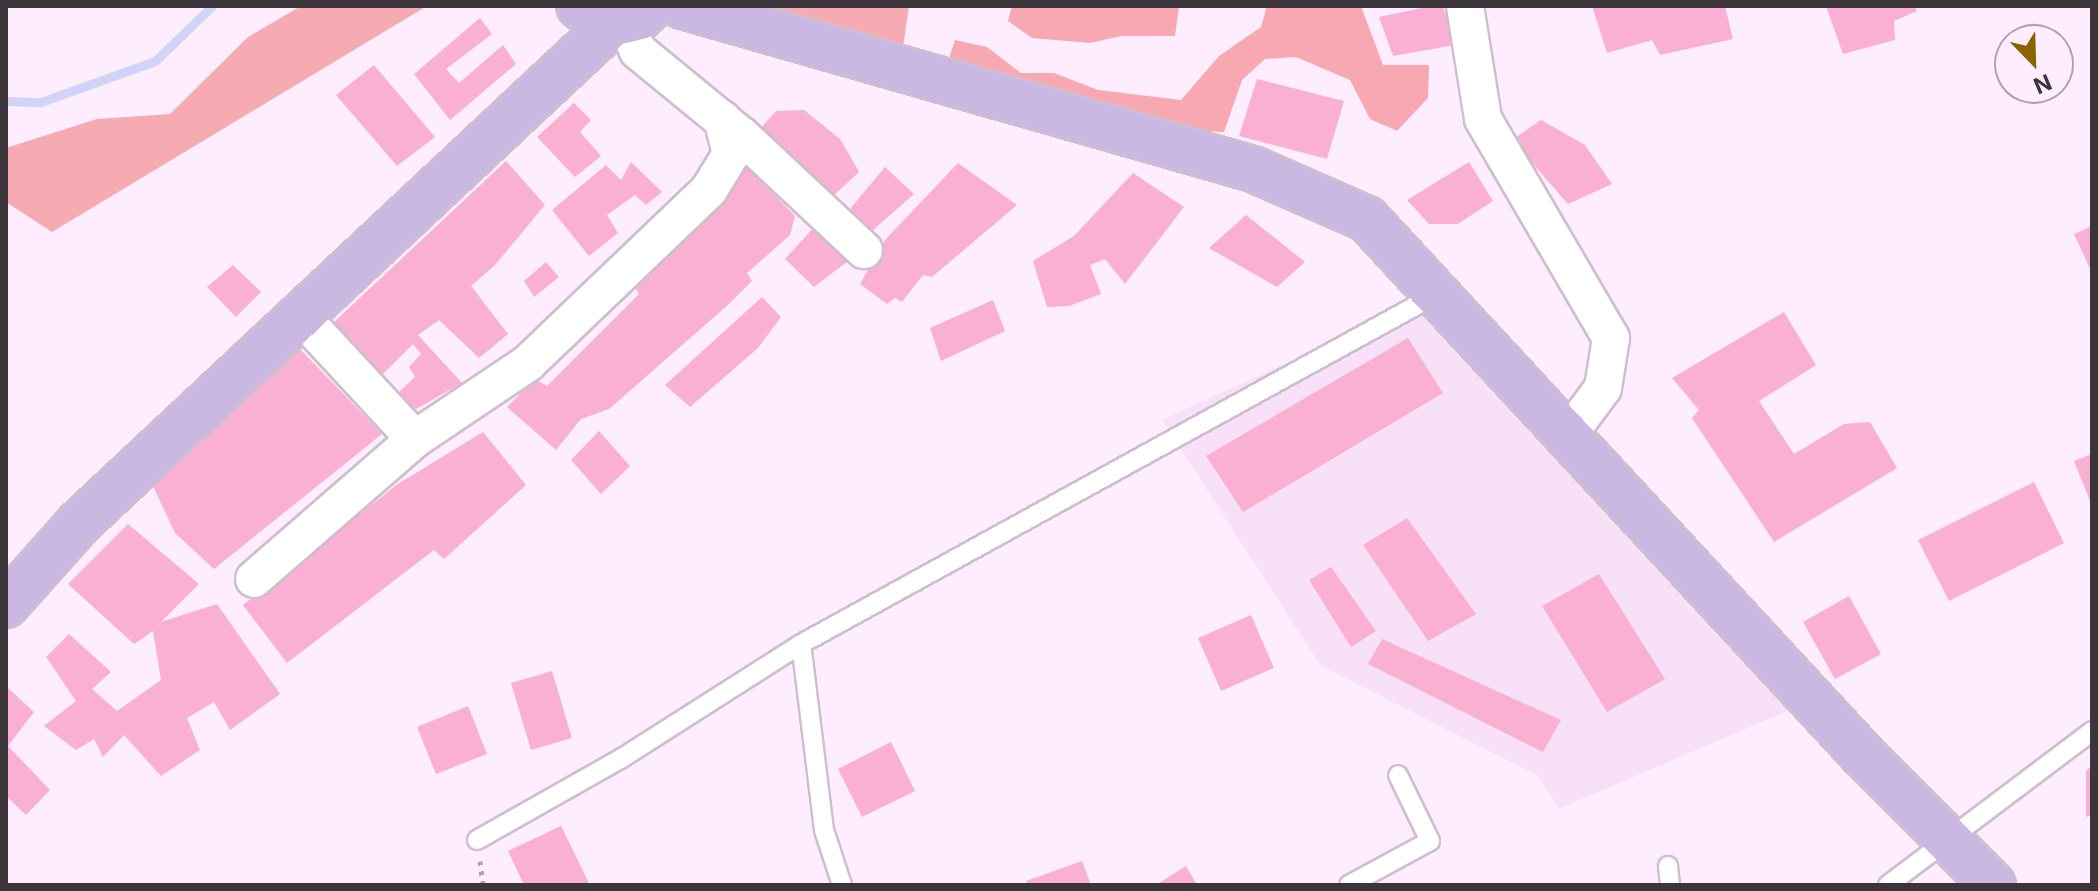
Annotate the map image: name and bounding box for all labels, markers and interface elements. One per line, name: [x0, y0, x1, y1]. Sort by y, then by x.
north arrow: [1994, 24, 2074, 104]
text: N: [2030, 69, 2055, 99]

